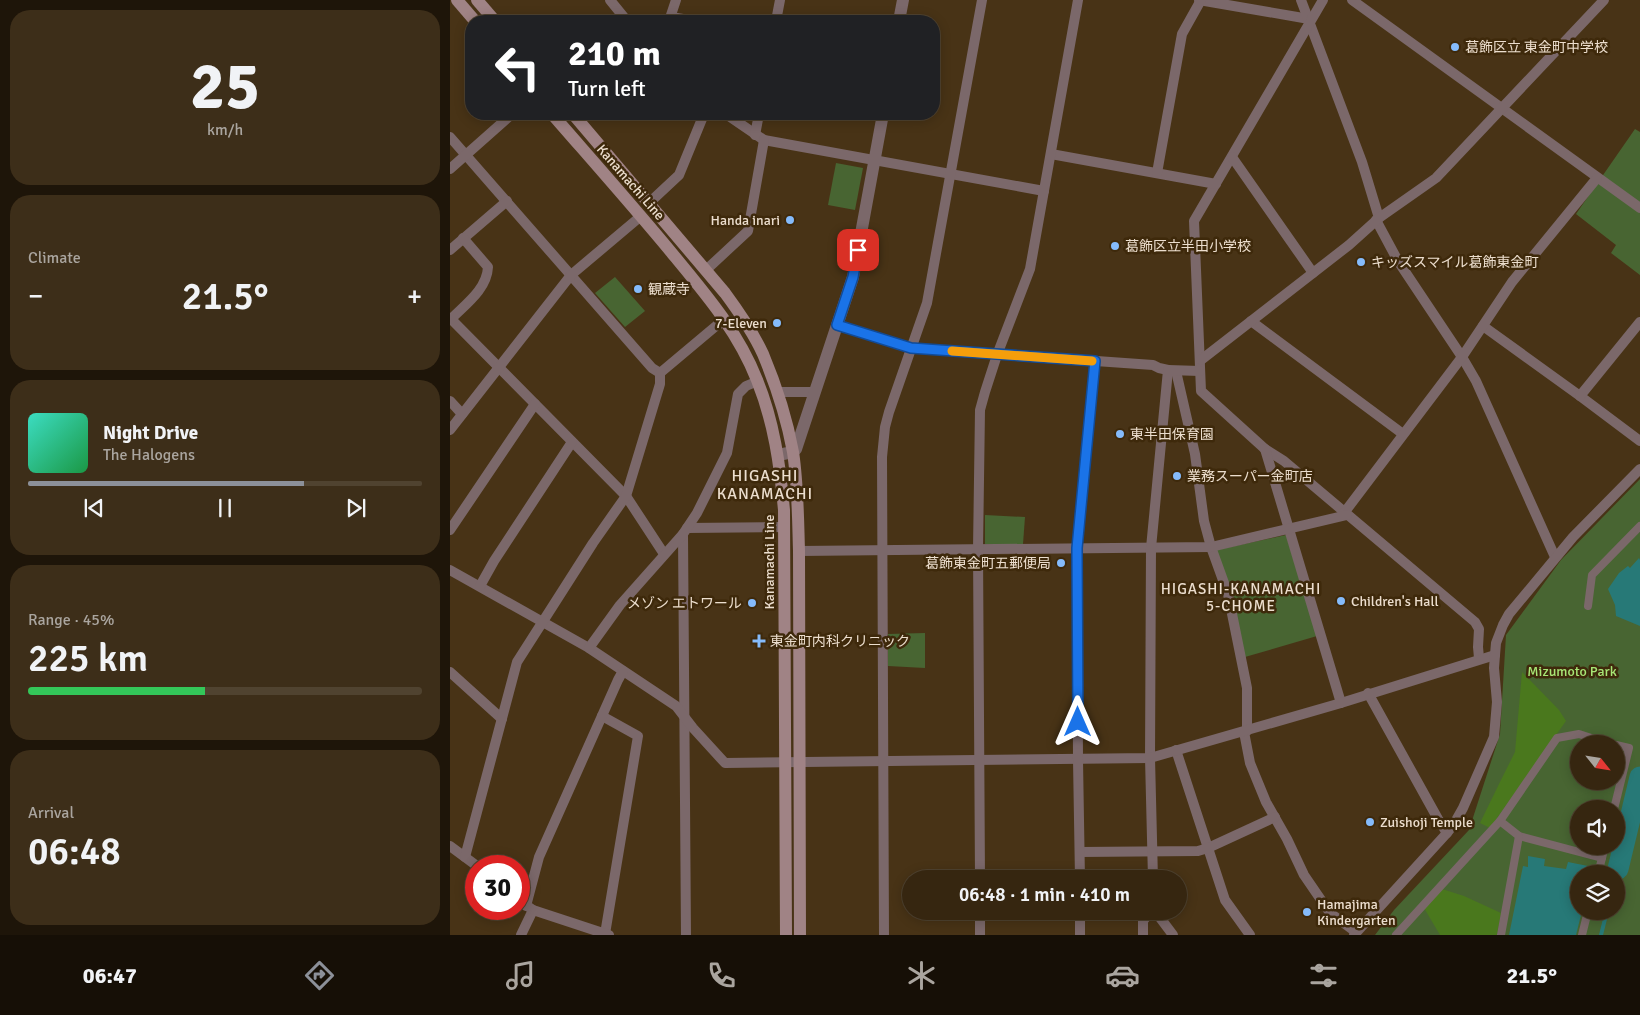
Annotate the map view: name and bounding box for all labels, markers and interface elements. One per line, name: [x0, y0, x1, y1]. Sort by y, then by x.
text: 210 m: [568, 32, 661, 75]
icon: left: [485, 35, 550, 100]
place label: 葛飾区立 東金町中学校: [1465, 39, 1608, 56]
marker: 葛飾区立 東金町中学校: [1449, 41, 1461, 53]
text: 25: [190, 47, 260, 127]
text: Turn left: [568, 75, 646, 102]
text: km/h: [207, 120, 243, 140]
street label: Kanamachi Line: [593, 141, 668, 224]
place label: Handa inari: [711, 212, 780, 229]
marker: Handa inari: [784, 214, 796, 226]
pin: [837, 229, 879, 271]
icon: arrive: [844, 236, 872, 264]
place label: 葛飾区立半田小学校: [1125, 238, 1251, 255]
marker: 葛飾区立半田小学校: [1109, 240, 1121, 252]
text: Climate: [28, 248, 81, 268]
place label: キッズスマイル葛飾東金町: [1371, 254, 1539, 271]
marker: キッズスマイル葛飾東金町: [1355, 256, 1367, 268]
text: 21.5°: [182, 273, 268, 320]
text: −: [28, 279, 43, 313]
text: +: [407, 279, 422, 313]
place label: 観蔵寺: [648, 281, 690, 298]
marker: 観蔵寺: [632, 283, 644, 295]
place label: 7-Eleven: [715, 315, 767, 332]
marker: 7-Eleven: [771, 317, 783, 329]
text: Night Drive: [103, 421, 198, 445]
place label: 東半田保育園: [1130, 426, 1214, 443]
marker: 東半田保育園: [1114, 428, 1126, 440]
text: The Halogens: [103, 445, 195, 465]
district label: HIGASHI KANAMACHI: [717, 466, 813, 504]
place label: 業務スーパー金町店: [1187, 468, 1313, 485]
marker: 業務スーパー金町店: [1171, 470, 1183, 482]
icon: previous: [80, 494, 108, 522]
icon: pause: [211, 494, 239, 522]
icon: next: [342, 494, 370, 522]
street label: Kanamachi Line: [761, 515, 778, 609]
place label: 葛飾東金町五郵便局: [925, 555, 1051, 572]
marker: 葛飾東金町五郵便局: [1055, 557, 1067, 569]
district label: HIGASHI-KANAMACHI 5-CHOME: [1161, 580, 1321, 615]
place label: Children's Hall: [1351, 593, 1439, 610]
place label: メゾン エトワール: [627, 595, 742, 612]
marker: Children's Hall: [1335, 595, 1347, 607]
marker: メゾン エトワール: [746, 597, 758, 609]
text: Range · 45%: [28, 610, 114, 630]
place label: 東金町内科クリニック: [770, 633, 910, 650]
marker: 東金町内科クリニック: [752, 634, 766, 648]
text: 225 km: [28, 635, 148, 682]
park label: Mizumoto Park: [1527, 663, 1617, 680]
position arrow: [1051, 695, 1103, 747]
north arrow: [1570, 735, 1625, 790]
map controls: [1570, 735, 1625, 920]
button: sound: [1570, 800, 1625, 855]
text: Arrival: [28, 803, 74, 823]
place label: Zuishoji Temple: [1380, 814, 1473, 831]
marker: Zuishoji Temple: [1364, 816, 1376, 828]
text: 06:48: [28, 828, 121, 875]
speed limit sign: 30: [465, 855, 530, 920]
button: layers: [1570, 865, 1625, 920]
text: 06:48 · 1 min · 410 m: [959, 883, 1130, 907]
place label: Hamajima Kindergarten: [1317, 896, 1396, 929]
marker: Hamajima Kindergarten: [1301, 906, 1313, 918]
icon: directions: [302, 958, 337, 993]
icon: music: [503, 958, 538, 993]
icon: phone: [704, 958, 739, 993]
icon: climate: [904, 958, 939, 993]
icon: car: [1105, 958, 1140, 993]
icon: filters: [1306, 958, 1341, 993]
text: 06:47: [83, 962, 137, 989]
text: 21.5°: [1506, 962, 1557, 989]

